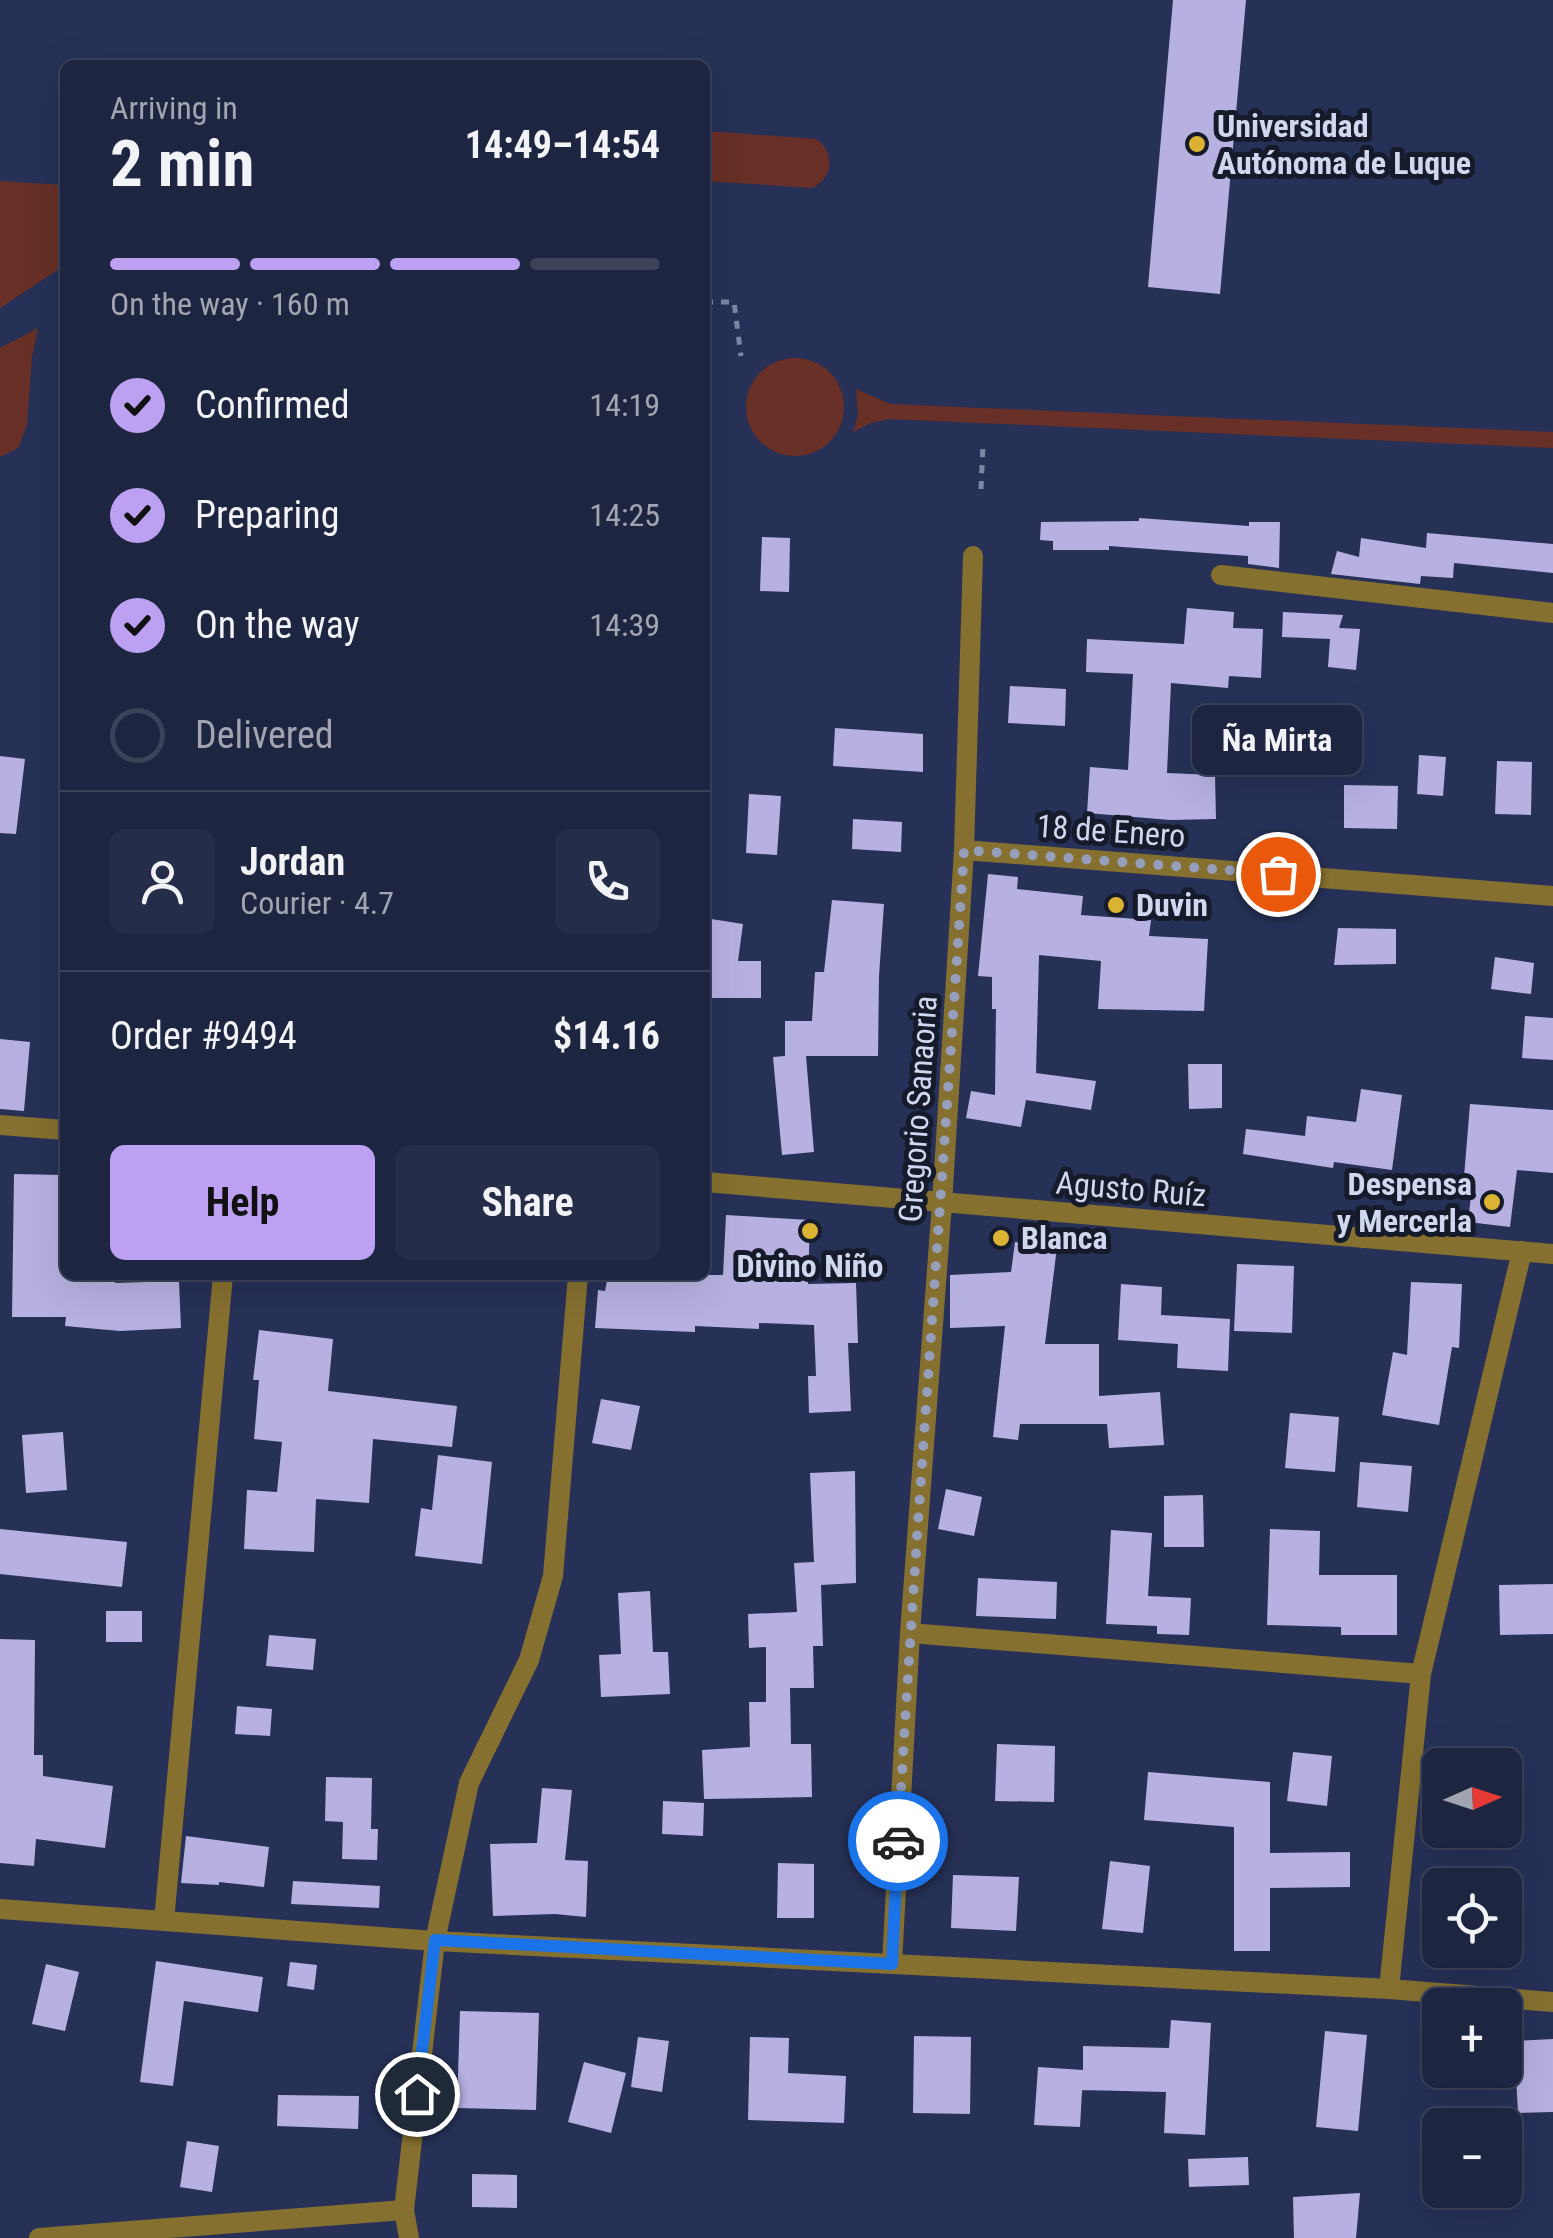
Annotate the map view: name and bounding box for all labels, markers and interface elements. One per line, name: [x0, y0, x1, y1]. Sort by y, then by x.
text: Arriving in: [110, 89, 238, 127]
place label: Universidad Autónoma de Luque: [1217, 107, 1471, 182]
text: 14:49–14:54: [465, 123, 660, 167]
text: 2 min: [110, 126, 254, 202]
marker: Universidad Autónoma de Luque: [1186, 133, 1208, 155]
text: On the way · 160 m: [110, 285, 350, 323]
icon: check: [110, 378, 165, 433]
text: Confirmed: [195, 383, 350, 427]
text: 14:19: [589, 386, 660, 424]
icon: check: [110, 488, 165, 543]
text: Preparing: [195, 493, 340, 537]
text: 14:25: [589, 496, 660, 534]
icon: check: [110, 598, 165, 653]
text: On the way: [195, 603, 360, 647]
text: 14:39: [589, 606, 660, 644]
callout: Ña Mirta: [1193, 704, 1363, 774]
text: Delivered: [195, 713, 334, 757]
text: Ña Mirta: [1222, 721, 1332, 759]
street label: 18 de Enero: [1035, 807, 1187, 855]
button: person: [110, 829, 215, 934]
button: phone: [555, 829, 660, 934]
pin: [1236, 832, 1321, 917]
text: Jordan: [240, 840, 345, 884]
icon: bag: [1251, 847, 1306, 902]
text: Courier · 4.7: [240, 884, 394, 922]
place label: Duvin: [1136, 886, 1208, 924]
marker: Duvin: [1105, 894, 1127, 916]
street label: Gregorio Sanaoria: [891, 994, 945, 1224]
text: Order #9494: [110, 1014, 297, 1058]
text: $14.16: [553, 1014, 660, 1058]
button: Help: [110, 1145, 375, 1260]
button: Share: [395, 1145, 660, 1260]
street label: Agusto Ruíz: [1054, 1163, 1208, 1215]
place label: Despensa y Mercerla: [1337, 1165, 1472, 1240]
marker: Despensa y Mercerla: [1481, 1191, 1503, 1213]
place label: Blanca: [1021, 1219, 1108, 1257]
marker: Divino Niño: [799, 1220, 821, 1242]
marker: Blanca: [990, 1227, 1012, 1249]
place label: Divino Niño: [737, 1247, 883, 1285]
north arrow: [1422, 1748, 1522, 1848]
map controls: [1422, 1748, 1522, 2208]
courier: [848, 1791, 948, 1891]
icon: car: [871, 1814, 926, 1869]
button: locate: [1422, 1868, 1522, 1968]
button: +: [1422, 1988, 1522, 2088]
pin: [375, 2052, 460, 2137]
icon: home: [390, 2067, 445, 2122]
button: −: [1422, 2108, 1522, 2208]

